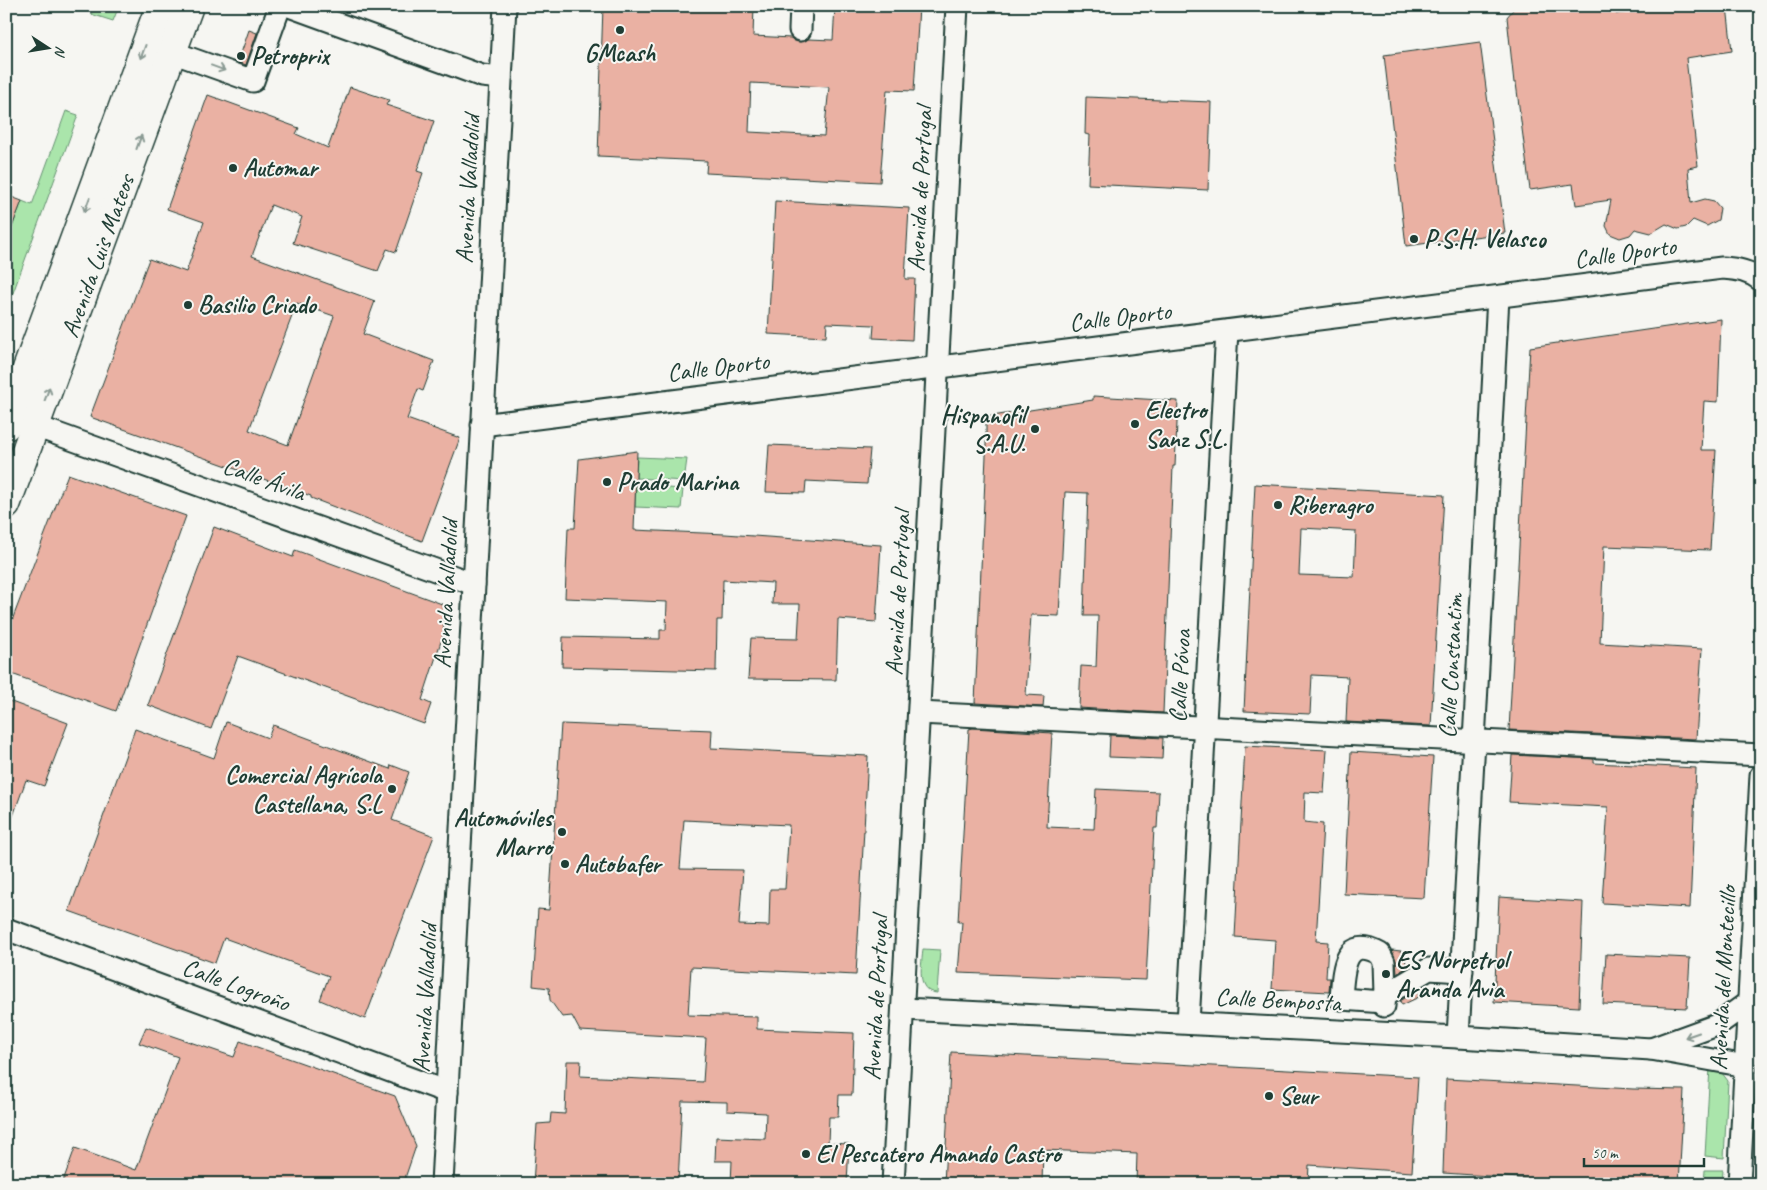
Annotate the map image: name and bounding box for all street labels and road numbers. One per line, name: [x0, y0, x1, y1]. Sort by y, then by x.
street label: Avenida de Portugal: [900, 101, 941, 272]
street label: Avenida Valladolid: [448, 110, 488, 264]
street label: Avenida Luis Mateos: [54, 168, 143, 342]
street label: Calle Oporto: [1572, 230, 1679, 276]
street label: Calle Oporto: [1067, 295, 1174, 339]
street label: Calle Oporto: [665, 345, 772, 389]
street label: Calle Ávila: [218, 449, 311, 509]
street label: Avenida de Portugal: [878, 505, 919, 676]
street label: Avenida Valladolid: [426, 515, 466, 669]
street label: Calle Constantim: [1431, 591, 1471, 739]
street label: Calle Póvoa: [1162, 627, 1199, 723]
street label: Avenida del Montecillo: [1702, 882, 1744, 1071]
street label: Avenida de Portugal: [856, 910, 897, 1081]
street label: Avenida Valladolid: [405, 919, 445, 1073]
street label: Calle Logroño: [178, 951, 295, 1020]
street label: Calle Bemposta: [1215, 981, 1343, 1019]

